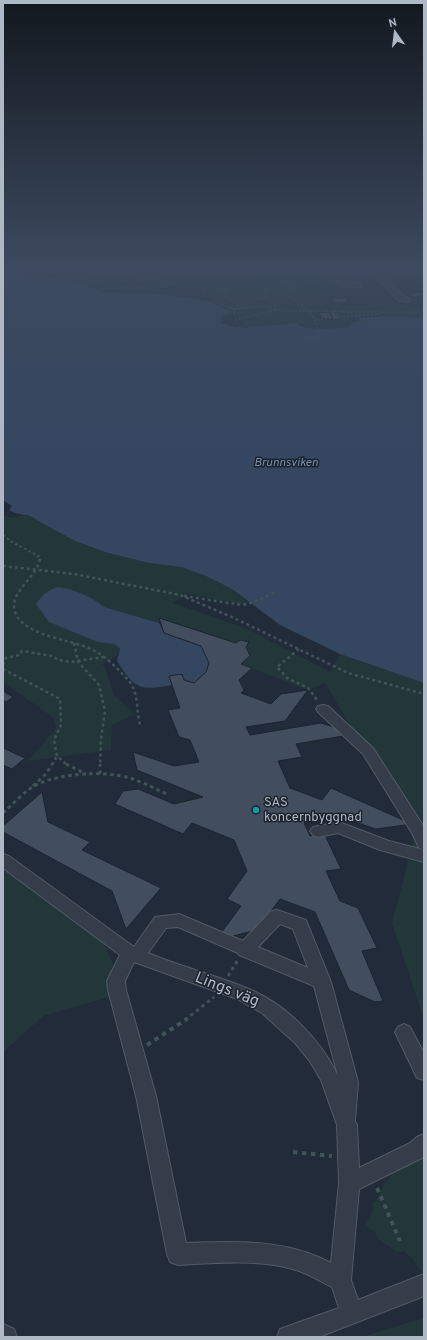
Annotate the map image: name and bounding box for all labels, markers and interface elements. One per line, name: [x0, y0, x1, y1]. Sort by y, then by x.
north arrow: [375, 12, 415, 52]
text: N: [387, 16, 398, 31]
water label: Brunnsviken: [254, 455, 319, 471]
place label: SAS koncernbyggnad: [264, 795, 362, 826]
marker: SAS koncernbyggnad: [251, 805, 261, 815]
street label: Lings väg: [192, 968, 262, 1012]

